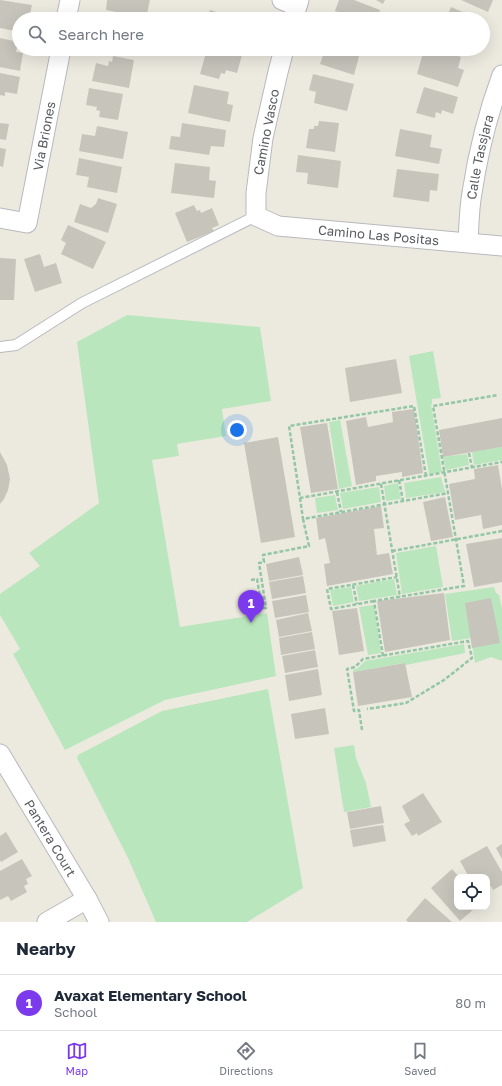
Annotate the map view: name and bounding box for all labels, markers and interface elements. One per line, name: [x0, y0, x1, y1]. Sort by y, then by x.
search box: [12, 12, 490, 56]
icon: search: [26, 23, 48, 45]
text: Search here: [58, 25, 144, 43]
street label: Camino Vasco: [250, 87, 282, 176]
street label: Via Briones: [29, 100, 59, 172]
street label: Calle Tassjara: [463, 113, 497, 201]
street label: Camino Las Positas: [317, 222, 440, 248]
your location: [227, 420, 247, 440]
pin: 1: [238, 590, 264, 623]
street label: Pantera Court: [21, 797, 80, 879]
map controls: [454, 874, 490, 910]
button: locate: [454, 874, 490, 910]
text: Nearby: [16, 938, 76, 959]
text: Avaxat Elementary School: [54, 986, 247, 1004]
text: 1: [26, 995, 32, 1011]
text: 80 m: [455, 995, 486, 1011]
text: School: [54, 1004, 97, 1020]
tab: Map: [66, 1040, 88, 1077]
tab: Directions: [219, 1040, 273, 1077]
tab: Saved: [404, 1040, 436, 1077]

